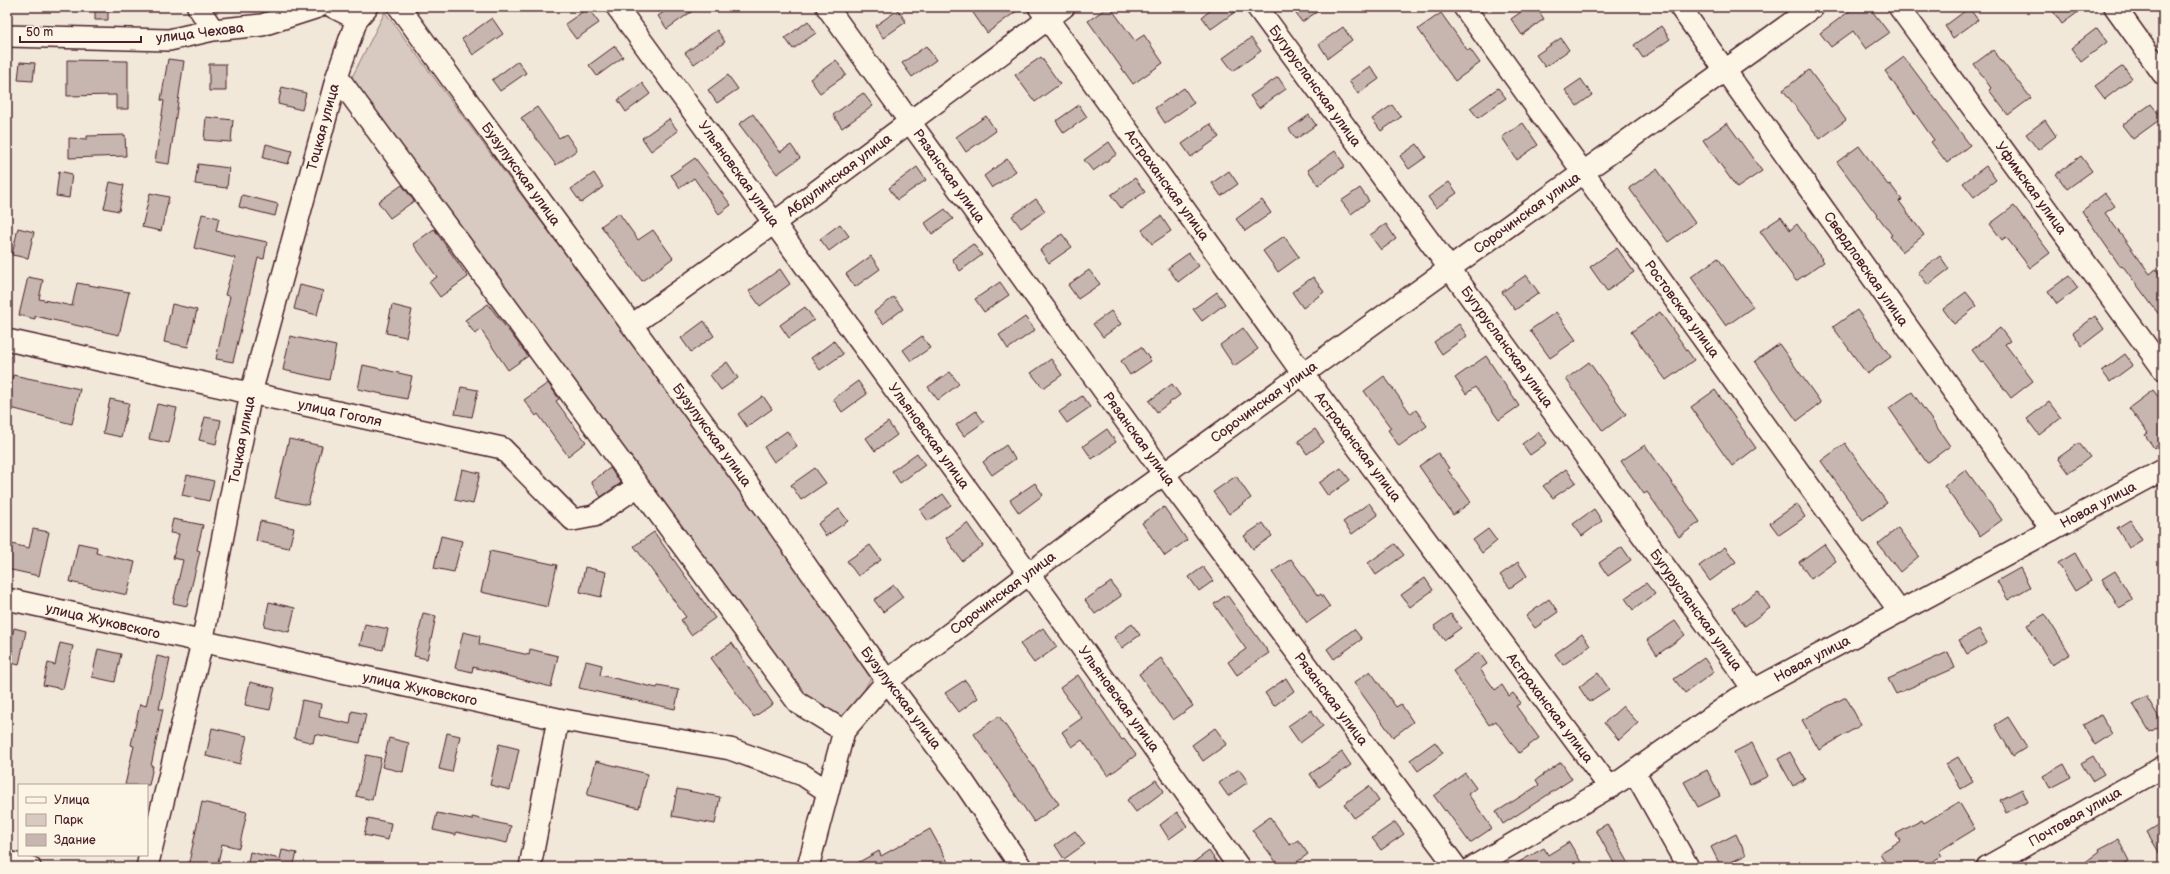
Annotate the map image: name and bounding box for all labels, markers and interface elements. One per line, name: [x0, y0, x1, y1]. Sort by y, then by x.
scale bar: [20, 18, 141, 44]
street label: улица Чехова: [155, 19, 246, 47]
street label: Бугурусланская улица: [1265, 22, 1365, 151]
text: 50 m: [26, 25, 53, 40]
street label: Тоцкая улица: [303, 81, 343, 172]
street label: Ульяновская улица: [695, 118, 784, 231]
street label: Бузулукская улица: [478, 119, 565, 230]
street label: Астраханская улица: [1120, 125, 1213, 244]
street label: Рязанская улица: [909, 126, 989, 227]
street label: Абдулинская улица: [782, 129, 896, 221]
street label: Уфимская улица: [1992, 138, 2071, 238]
street label: Сорочинская улица: [1470, 168, 1584, 257]
street label: Свердловская улица: [1820, 208, 1912, 330]
street label: Ростовская улица: [1641, 257, 1724, 362]
street label: Бугурусланская улица: [1457, 283, 1557, 412]
street label: Сорочинская улица: [1207, 357, 1321, 446]
street label: Бузулукская улица: [669, 380, 756, 491]
street label: Ульяновская улица: [885, 380, 974, 493]
street label: Астраханская улица: [1311, 388, 1405, 506]
street label: Рязанская улица: [1099, 389, 1179, 490]
street label: Тоцкая улица: [225, 394, 259, 486]
street label: улица Гоголя: [296, 396, 384, 430]
street label: Новая улица: [2057, 478, 2140, 532]
street label: Бугурусланская улица: [1646, 546, 1746, 675]
street label: Сорочинская улица: [947, 547, 1060, 638]
street label: улица Жуковского: [44, 600, 162, 642]
street label: Новая улица: [1771, 632, 1854, 686]
street label: Ульяновская улица: [1075, 643, 1164, 756]
street label: Бузулукская улица: [857, 644, 945, 753]
street label: Рязанская улица: [1290, 649, 1372, 749]
street label: Астраханская улица: [1503, 649, 1597, 767]
street label: улица Жуковского: [361, 669, 479, 709]
street label: Почтовая улица: [2026, 783, 2125, 850]
legend: [18, 784, 148, 856]
text: Улица: [54, 793, 90, 808]
text: Парк: [54, 813, 84, 828]
text: Здание: [54, 833, 96, 848]

